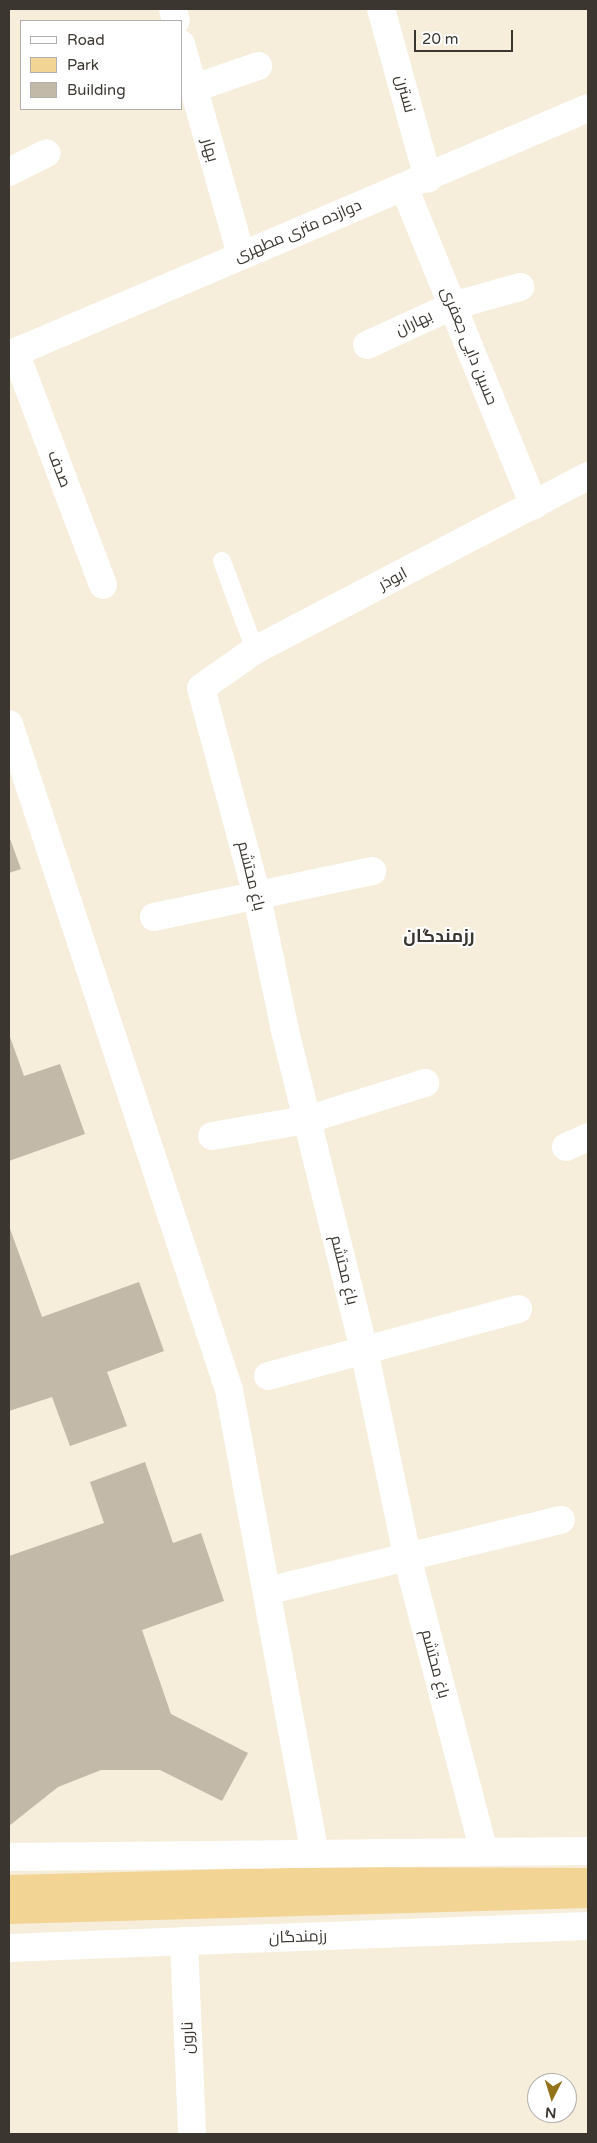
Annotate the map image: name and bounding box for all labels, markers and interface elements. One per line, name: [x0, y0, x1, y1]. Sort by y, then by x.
legend: [20, 20, 182, 110]
scale bar: [417, 20, 516, 52]
text: 20 m: [422, 30, 459, 48]
text: Road: [67, 31, 105, 49]
text: Park: [67, 56, 99, 74]
street label: نسترن: [391, 73, 419, 115]
text: Building: [67, 81, 126, 99]
street label: بهار: [197, 136, 223, 164]
street label: دوازده متری مطهری: [231, 196, 365, 266]
street label: حسین دایی جعفری: [437, 284, 501, 408]
street label: بهاران: [392, 306, 436, 340]
street label: صدف: [43, 448, 75, 490]
street label: ابوذر: [375, 564, 411, 594]
street label: باغ محتشم: [233, 839, 269, 913]
district label: رزمندگان: [403, 925, 475, 947]
street label: باغ محتشم: [326, 1233, 362, 1307]
street label: باغ محتشم: [417, 1627, 453, 1701]
street label: رزمندگان: [269, 1926, 327, 1948]
street label: نارون: [178, 2021, 198, 2055]
north arrow: [527, 2073, 577, 2123]
text: N: [544, 2103, 557, 2121]

